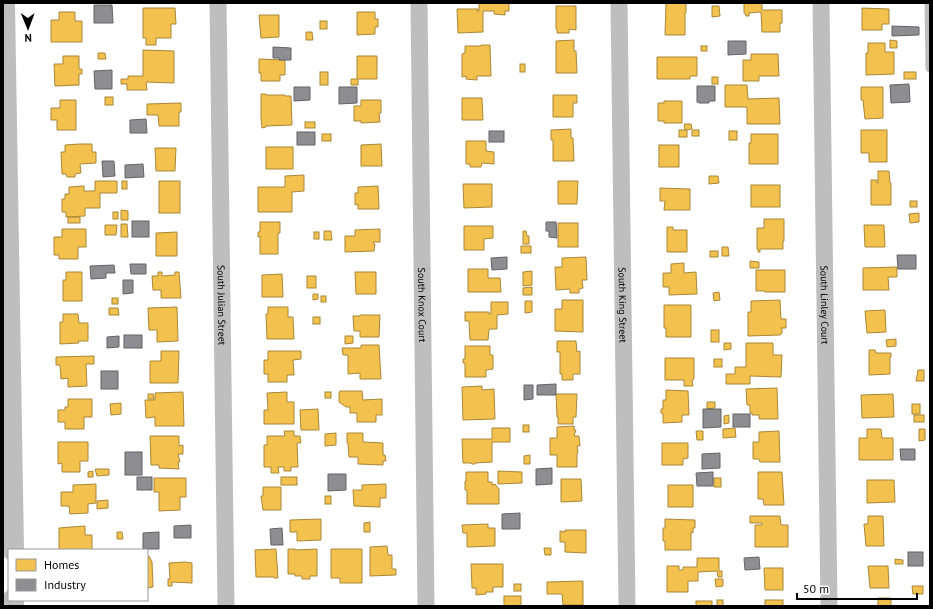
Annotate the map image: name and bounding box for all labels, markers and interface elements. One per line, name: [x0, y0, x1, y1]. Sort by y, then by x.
north arrow: [8, 8, 48, 48]
text: N: [24, 31, 32, 45]
street label: South Julian Street: [215, 265, 229, 346]
street label: South Linley Court: [818, 265, 832, 345]
street label: South Knox Court: [416, 267, 429, 343]
street label: South King Street: [616, 267, 630, 343]
legend: [8, 549, 148, 601]
text: Homes: [44, 557, 79, 572]
scale bar: [797, 575, 917, 601]
text: Industry: [44, 577, 86, 592]
text: 50 m: [803, 581, 829, 596]

